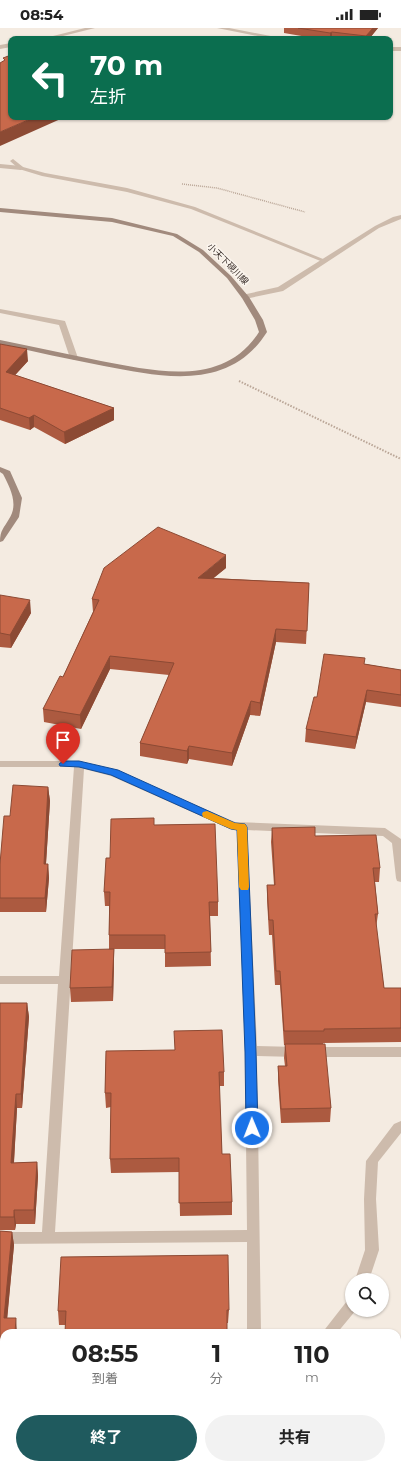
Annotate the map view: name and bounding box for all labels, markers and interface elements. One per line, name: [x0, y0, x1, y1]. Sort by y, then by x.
text: 08:54: [20, 5, 63, 24]
text: 70 m: [90, 48, 163, 82]
icon: left: [24, 52, 76, 104]
text: 左折: [90, 86, 126, 108]
street label: 小天下硯川線: [205, 241, 252, 287]
pin: [46, 723, 80, 764]
icon: arrive: [52, 729, 74, 751]
position arrow: [231, 1107, 273, 1149]
map controls: [345, 1273, 389, 1317]
button: search: [345, 1273, 389, 1317]
text: 08:55: [71, 1339, 138, 1368]
text: 1: [212, 1339, 221, 1368]
text: 110: [294, 1340, 329, 1369]
text: m: [305, 1369, 319, 1385]
text: 到着: [92, 1370, 118, 1386]
text: 分: [210, 1370, 223, 1386]
button: 終了: [16, 1415, 197, 1461]
button: 共有: [205, 1415, 385, 1461]

